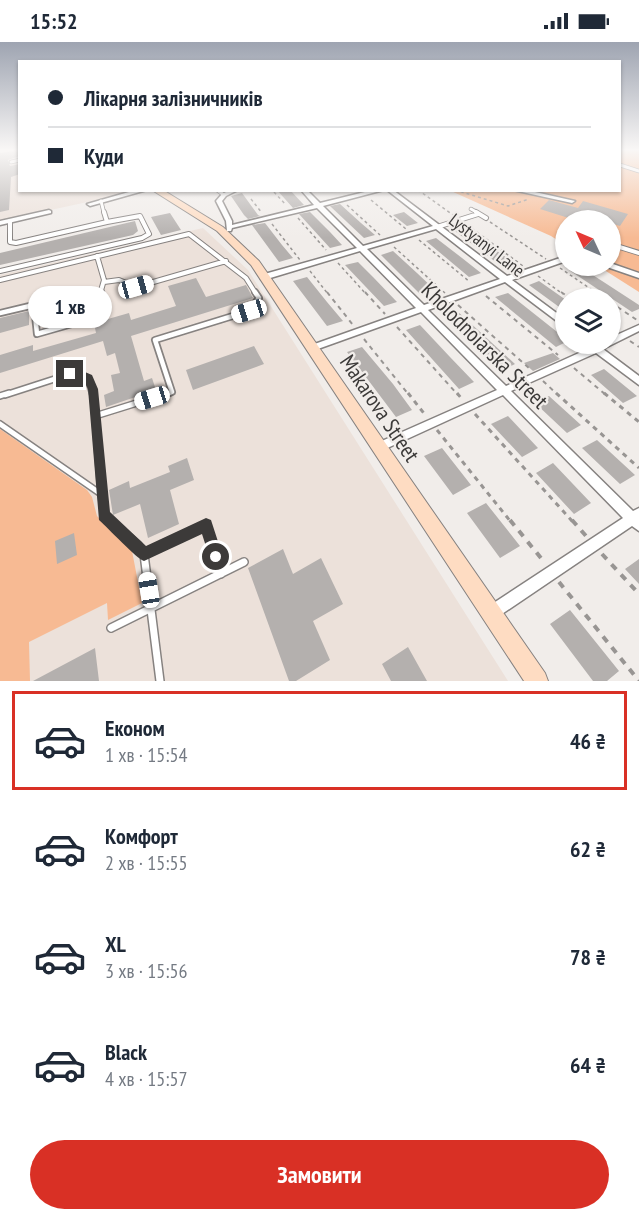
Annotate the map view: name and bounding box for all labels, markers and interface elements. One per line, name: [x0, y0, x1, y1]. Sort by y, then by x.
text: 15:52: [30, 7, 78, 35]
text: Лікарня залізничників: [84, 84, 263, 112]
text: Куди: [84, 142, 124, 170]
street label: Lystyanyi Lane: [444, 208, 530, 282]
north arrow: [555, 210, 621, 276]
map controls: [555, 210, 621, 354]
car: [116, 273, 156, 301]
street label: Kholodnoiarska Street: [416, 276, 554, 414]
callout: 1 хв: [28, 287, 112, 329]
button: layers: [555, 288, 621, 354]
text: 1 хв: [55, 294, 85, 320]
car: [229, 297, 269, 325]
street label: Makarova Street: [334, 349, 426, 467]
route end: [56, 360, 83, 387]
car: [132, 384, 172, 412]
route start: [202, 543, 229, 570]
car: [137, 571, 161, 609]
icon: car: [33, 714, 87, 768]
text: Економ: [105, 714, 165, 742]
text: 46 ₴: [570, 727, 606, 755]
text: 1 хв · 15:54: [105, 742, 187, 768]
icon: car: [33, 822, 87, 876]
text: Комфорт: [105, 822, 178, 850]
text: 62 ₴: [570, 835, 606, 863]
text: 2 хв · 15:55: [105, 850, 187, 876]
icon: car: [33, 930, 87, 984]
text: XL: [105, 930, 126, 958]
text: 78 ₴: [570, 943, 606, 971]
text: 3 хв · 15:56: [105, 958, 187, 984]
icon: car: [33, 1038, 87, 1092]
text: Black: [105, 1038, 147, 1066]
text: 64 ₴: [570, 1051, 606, 1079]
text: 4 хв · 15:57: [105, 1066, 187, 1092]
button: Замовити: [30, 1140, 609, 1209]

